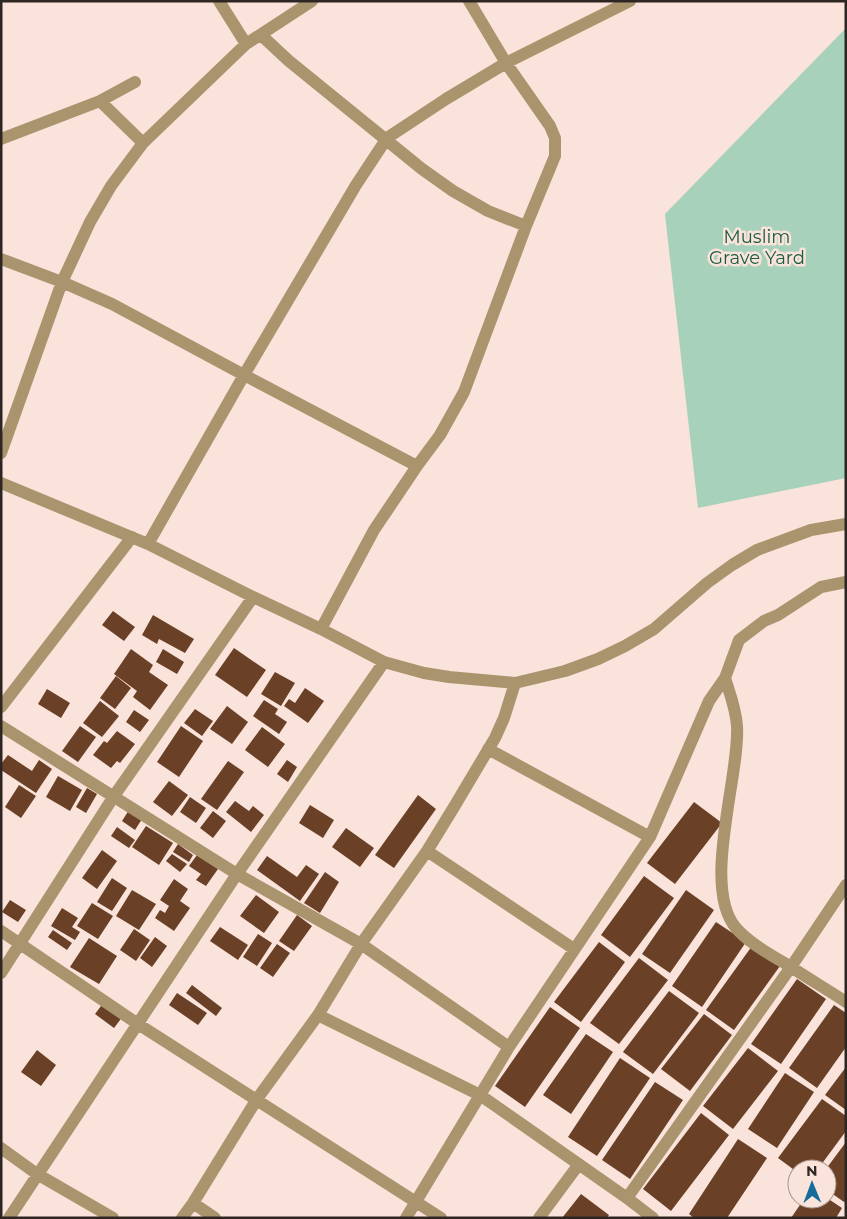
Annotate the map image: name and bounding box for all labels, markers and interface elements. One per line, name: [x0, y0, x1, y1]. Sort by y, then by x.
park label: Muslim Grave Yard: [709, 226, 805, 269]
north arrow: [787, 1159, 837, 1209]
text: N: [806, 1162, 818, 1180]

